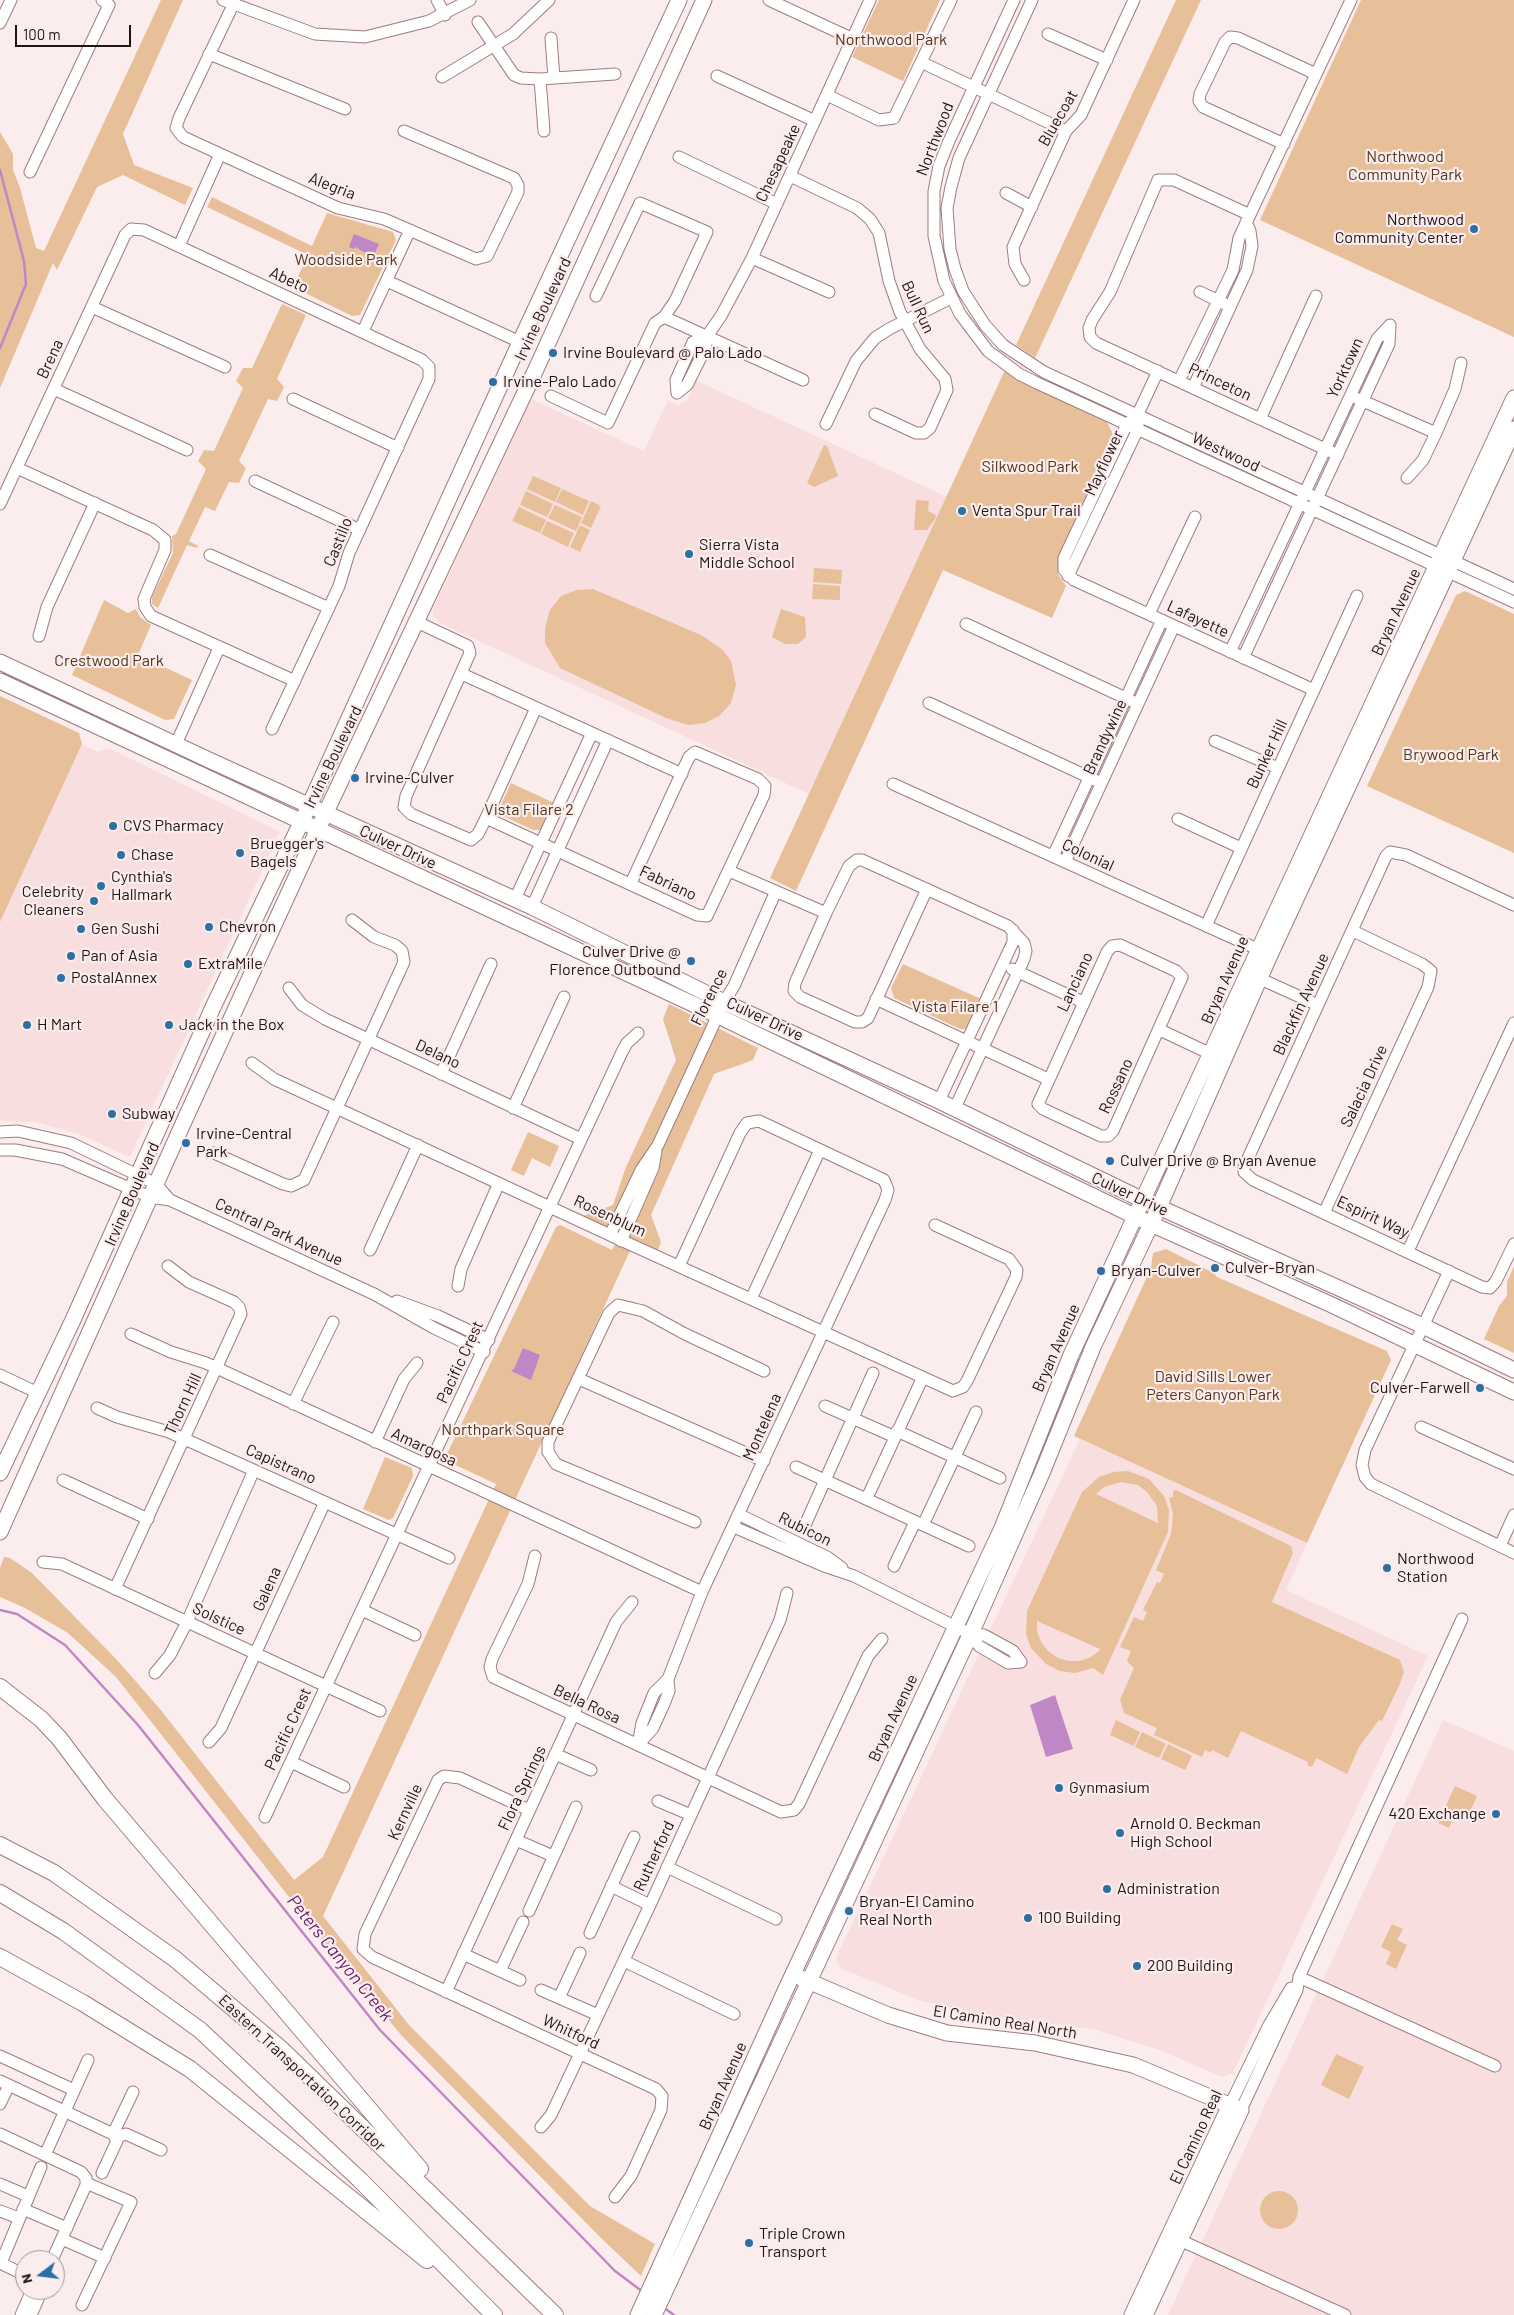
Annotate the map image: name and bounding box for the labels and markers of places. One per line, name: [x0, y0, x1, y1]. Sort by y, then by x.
place label: Northwood Community Center: [1335, 210, 1464, 248]
marker: Northwood Community Center: [1468, 223, 1480, 235]
place label: Irvine Boulevard @ Palo Lado: [563, 343, 762, 363]
marker: Irvine Boulevard @ Palo Lado: [547, 347, 559, 359]
place label: Irvine-Palo Lado: [503, 372, 616, 392]
marker: Irvine-Palo Lado: [487, 376, 499, 388]
place label: Venta Spur Trail: [972, 501, 1081, 521]
marker: Venta Spur Trail: [956, 505, 968, 517]
place label: Sierra Vista Middle School: [699, 535, 795, 573]
marker: Sierra Vista Middle School: [683, 548, 695, 560]
place label: Irvine-Culver: [365, 768, 454, 788]
marker: Irvine-Culver: [349, 772, 361, 784]
place label: CVS Pharmacy: [123, 816, 224, 836]
marker: CVS Pharmacy: [107, 820, 119, 832]
place label: Bruegger's Bagels: [250, 834, 324, 872]
place label: Chase: [131, 845, 174, 865]
marker: Bruegger's Bagels: [234, 847, 246, 859]
marker: Chase: [115, 849, 127, 861]
place label: Cynthia's Hallmark: [111, 867, 172, 905]
marker: Cynthia's Hallmark: [95, 880, 107, 892]
place label: Celebrity Cleaners: [22, 882, 84, 920]
marker: Celebrity Cleaners: [88, 895, 100, 907]
place label: Chevron: [219, 917, 276, 937]
place label: Gen Sushi: [91, 919, 159, 939]
marker: Chevron: [203, 921, 215, 933]
marker: Gen Sushi: [75, 923, 87, 935]
place label: Culver Drive @ Florence Outbound: [549, 942, 681, 980]
place label: Pan of Asia: [81, 946, 158, 966]
marker: Pan of Asia: [65, 950, 77, 962]
place label: ExtraMile: [198, 954, 263, 974]
marker: Culver Drive @ Florence Outbound: [685, 955, 697, 967]
marker: ExtraMile: [182, 958, 194, 970]
place label: PostalAnnex: [71, 968, 157, 988]
marker: PostalAnnex: [55, 972, 67, 984]
place label: H Mart: [37, 1015, 82, 1035]
place label: Jack in the Box: [179, 1015, 284, 1035]
marker: H Mart: [21, 1019, 33, 1031]
marker: Jack in the Box: [163, 1019, 175, 1031]
place label: Subway: [122, 1104, 175, 1124]
marker: Subway: [106, 1108, 118, 1120]
place label: Irvine-Central Park: [196, 1124, 292, 1162]
marker: Irvine-Central Park: [180, 1137, 192, 1149]
place label: Culver Drive @ Bryan Avenue: [1120, 1151, 1316, 1171]
marker: Culver Drive @ Bryan Avenue: [1104, 1155, 1116, 1167]
place label: Culver-Bryan: [1225, 1258, 1315, 1278]
place label: Bryan-Culver: [1111, 1261, 1201, 1281]
marker: Culver-Bryan: [1209, 1262, 1221, 1274]
marker: Bryan-Culver: [1095, 1265, 1107, 1277]
place label: Culver-Farwell: [1370, 1378, 1470, 1398]
marker: Culver-Farwell: [1474, 1382, 1486, 1394]
place label: Northwood Station: [1397, 1549, 1474, 1587]
marker: Northwood Station: [1381, 1562, 1393, 1574]
place label: Gynmasium: [1069, 1778, 1150, 1798]
marker: Gynmasium: [1053, 1782, 1065, 1794]
place label: 420 Exchange: [1389, 1804, 1486, 1824]
marker: 420 Exchange: [1490, 1808, 1502, 1820]
place label: Arnold O. Beckman High School: [1130, 1814, 1261, 1852]
marker: Arnold O. Beckman High School: [1114, 1827, 1126, 1839]
place label: Administration: [1117, 1879, 1220, 1899]
marker: Administration: [1101, 1883, 1113, 1895]
place label: Bryan-El Camino Real North: [859, 1892, 974, 1930]
marker: Bryan-El Camino Real North: [843, 1905, 855, 1917]
place label: 100 Building: [1038, 1908, 1121, 1928]
marker: 100 Building: [1022, 1912, 1034, 1924]
place label: 200 Building: [1147, 1956, 1233, 1976]
marker: 200 Building: [1131, 1960, 1143, 1972]
place label: Triple Crown Transport: [759, 2224, 845, 2262]
marker: Triple Crown Transport: [743, 2237, 755, 2249]

